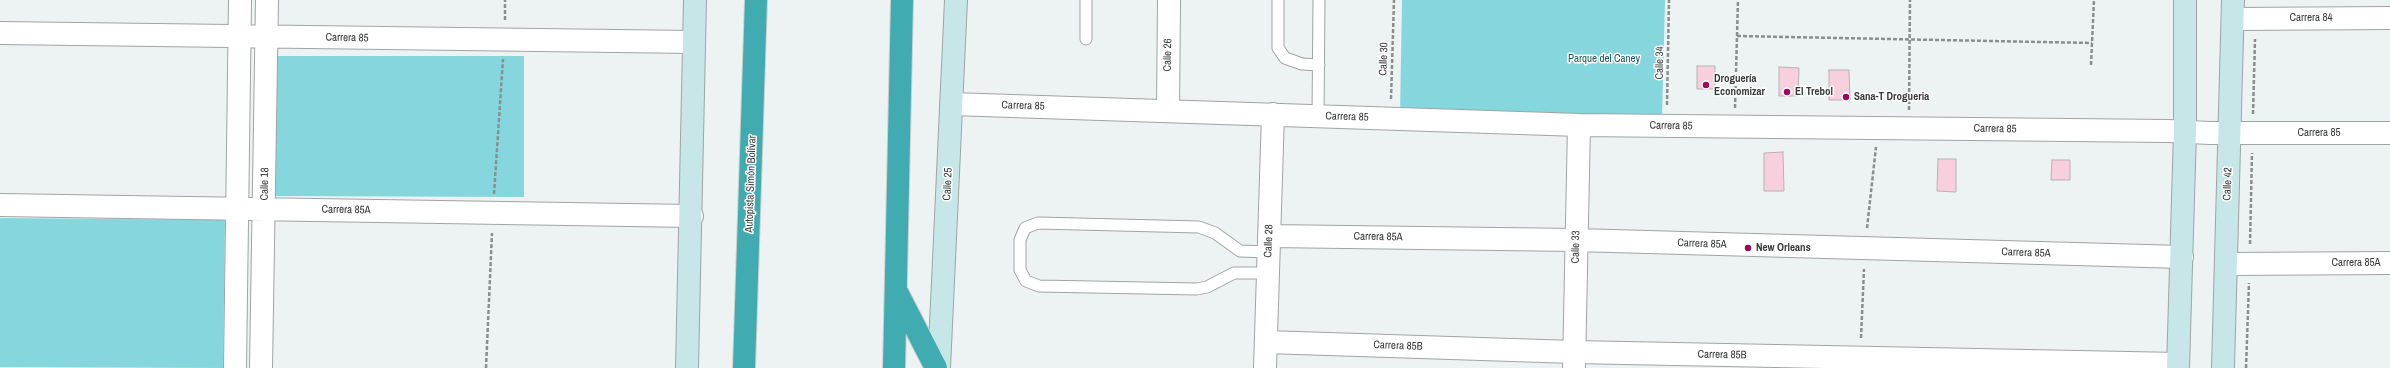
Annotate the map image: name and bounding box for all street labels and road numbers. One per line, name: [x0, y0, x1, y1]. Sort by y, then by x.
street label: Carrera 84: [2289, 11, 2333, 25]
street label: Carrera 85: [325, 31, 369, 45]
street label: Calle 26: [1161, 38, 1175, 72]
street label: Calle 30: [1377, 42, 1391, 76]
street label: Calle 34: [1653, 46, 1667, 80]
street label: Carrera 85: [1001, 99, 1045, 113]
street label: Carrera 85: [1325, 110, 1369, 124]
street label: Carrera 85: [1649, 119, 1693, 133]
street label: Carrera 85: [1973, 122, 2017, 136]
street label: Carrera 85: [2297, 126, 2341, 140]
street label: Autopista Simón Bolívar: [743, 135, 759, 233]
street label: Calle 18: [258, 167, 272, 201]
street label: Calle 25: [941, 167, 955, 201]
street label: Calle 42: [2221, 167, 2235, 201]
street label: Carrera 85A: [321, 203, 371, 217]
street label: Calle 28: [1262, 224, 1276, 258]
street label: Carrera 85A: [1353, 230, 1403, 244]
street label: Calle 33: [1569, 230, 1583, 264]
street label: Carrera 85A: [1677, 237, 1727, 251]
street label: Carrera 85A: [2001, 246, 2051, 260]
street label: Carrera 85A: [2331, 256, 2381, 270]
street label: Carrera 85B: [1373, 339, 1423, 353]
street label: Carrera 85B: [1697, 348, 1747, 362]

